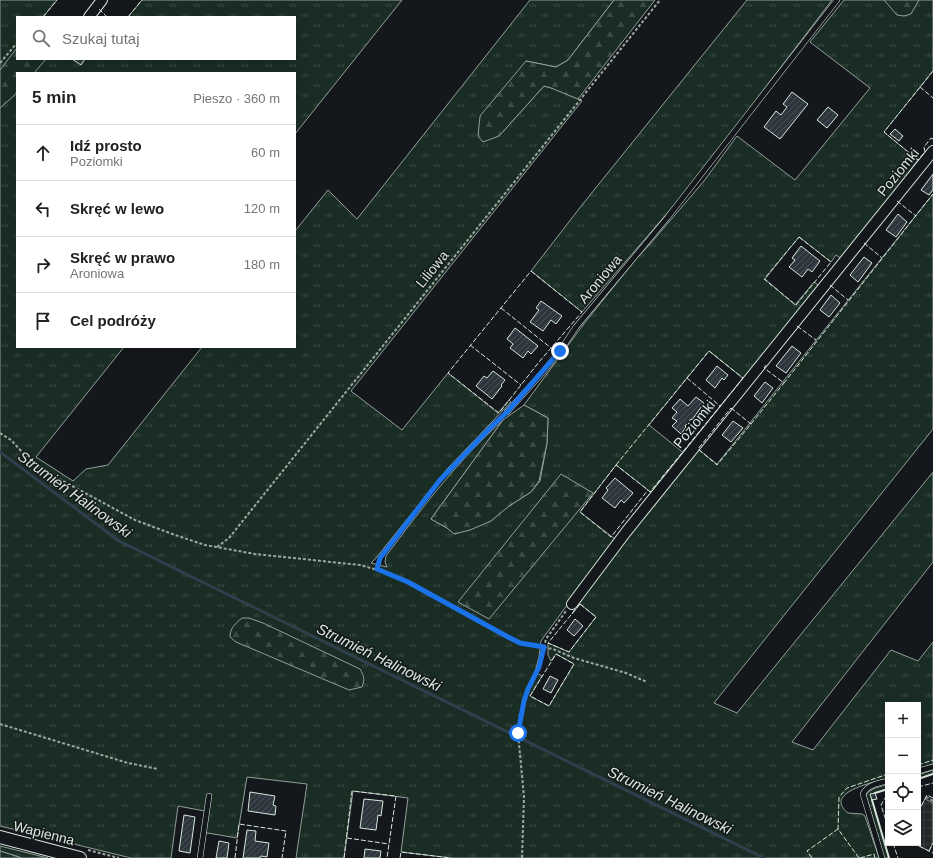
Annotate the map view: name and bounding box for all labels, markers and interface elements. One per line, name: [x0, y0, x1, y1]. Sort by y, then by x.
search box: [16, 16, 296, 60]
icon: search: [30, 27, 52, 49]
text: Szukaj tutaj: [62, 30, 140, 47]
text: 5 min: [32, 88, 76, 107]
text: Pieszo · 360 m: [193, 91, 280, 106]
text: Idź prosto: [70, 137, 142, 154]
icon: ahead: [32, 142, 54, 164]
text: 60 m: [251, 145, 280, 160]
street label: Poziomki: [874, 145, 922, 199]
text: Poziomki: [70, 154, 123, 169]
icon: left: [32, 198, 54, 220]
text: Skręć w lewo: [70, 200, 164, 217]
text: 120 m: [244, 201, 280, 216]
street label: Liliowa: [412, 247, 452, 291]
text: Skręć w prawo: [70, 249, 175, 266]
street label: Aroniowa: [575, 251, 625, 307]
icon: right: [32, 254, 54, 276]
text: 180 m: [244, 257, 280, 272]
text: Aroniowa: [70, 266, 124, 281]
icon: arrive: [32, 310, 54, 332]
text: Cel podróży: [70, 312, 156, 329]
route end: [551, 342, 569, 360]
street label: Poziomki: [670, 397, 718, 451]
water label: Strumień Halinowski: [15, 447, 135, 541]
water label: Strumień Halinowski: [314, 620, 444, 695]
map controls: [885, 702, 921, 846]
button: +: [885, 702, 921, 738]
route start: [509, 724, 527, 742]
button: −: [885, 738, 921, 774]
water label: Strumień Halinowski: [605, 763, 735, 838]
button: locate: [885, 774, 921, 810]
button: layers: [885, 810, 921, 846]
street label: Wapienna: [12, 818, 76, 848]

